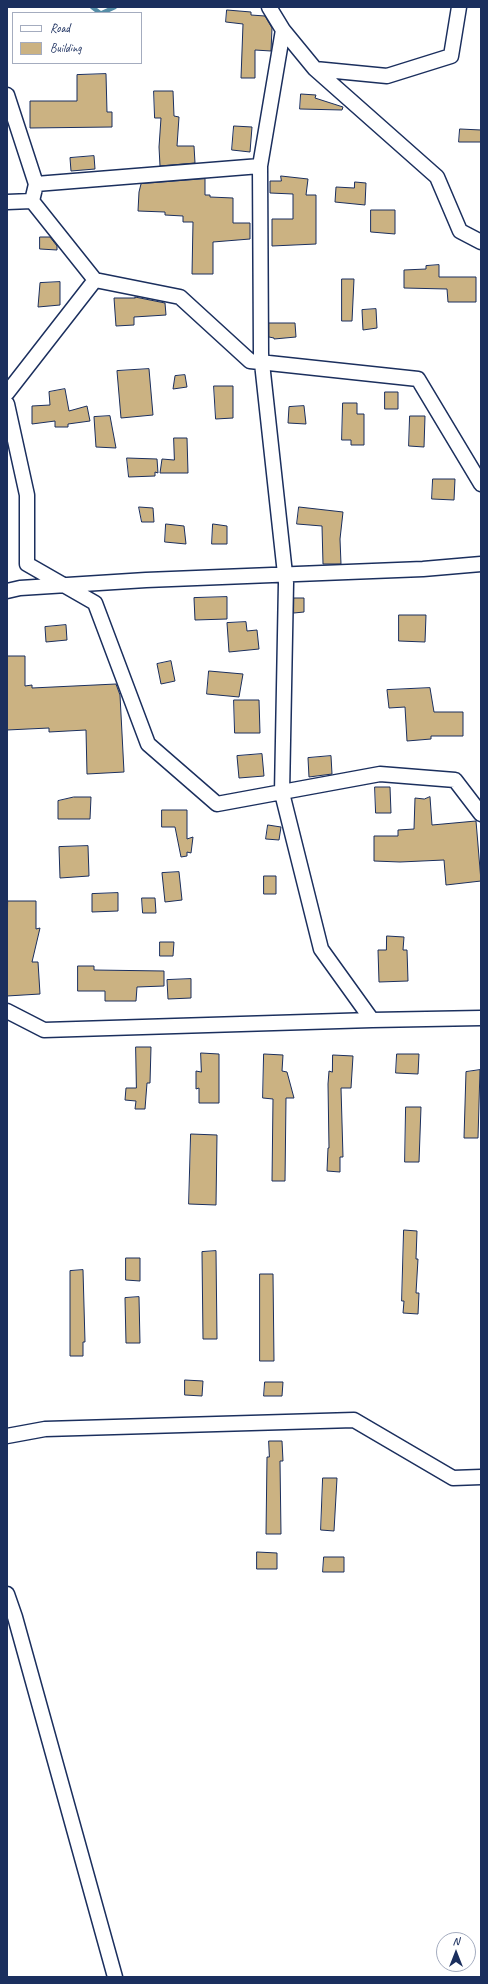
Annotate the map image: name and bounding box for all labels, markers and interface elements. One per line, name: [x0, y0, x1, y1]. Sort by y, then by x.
legend: [12, 12, 142, 64]
text: Road: [50, 20, 70, 36]
text: Building: [50, 40, 82, 56]
north arrow: [436, 1932, 476, 1972]
text: N: [453, 1934, 459, 1948]

